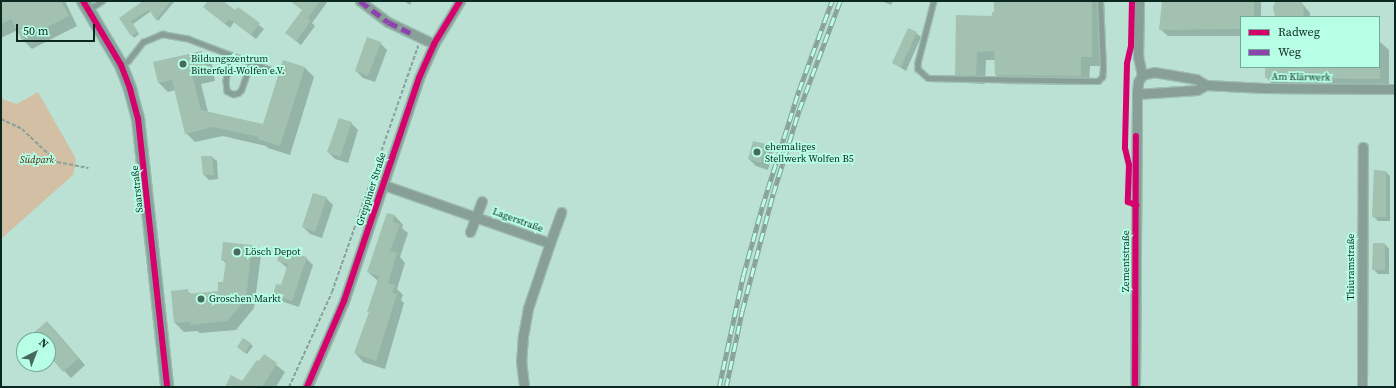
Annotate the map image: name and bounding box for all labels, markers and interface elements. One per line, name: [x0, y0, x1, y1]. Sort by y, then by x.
scale bar: [18, 16, 97, 42]
legend: [1240, 16, 1380, 68]
text: 50 m: [23, 23, 49, 39]
text: Radweg: [1278, 24, 1320, 40]
text: Weg: [1278, 44, 1301, 60]
place label: Bildungszentrum Bitterfeld-Wolfen e.V.: [191, 52, 285, 76]
marker: Bildungszentrum Bitterfeld-Wolfen e.V.: [178, 59, 188, 69]
street label: Am Klärwerk: [1271, 70, 1331, 84]
place label: ehemaliges Stellwerk Wolfen B5: [765, 140, 854, 164]
marker: ehemaliges Stellwerk Wolfen B5: [752, 147, 762, 157]
street label: Greppiner Straße: [353, 151, 389, 227]
park label: Südpark: [20, 154, 54, 166]
street label: Saarstraße: [129, 165, 145, 213]
street label: Lagerstraße: [491, 205, 545, 235]
street label: Zementstraße: [1120, 230, 1132, 292]
street label: Thiuramstraße: [1345, 234, 1357, 300]
place label: Lösch Depot: [245, 246, 300, 258]
marker: Lösch Depot: [232, 247, 242, 257]
place label: Groschen Markt: [209, 293, 281, 305]
marker: Groschen Markt: [196, 294, 206, 304]
north arrow: [16, 332, 56, 372]
text: N: [36, 335, 52, 352]

